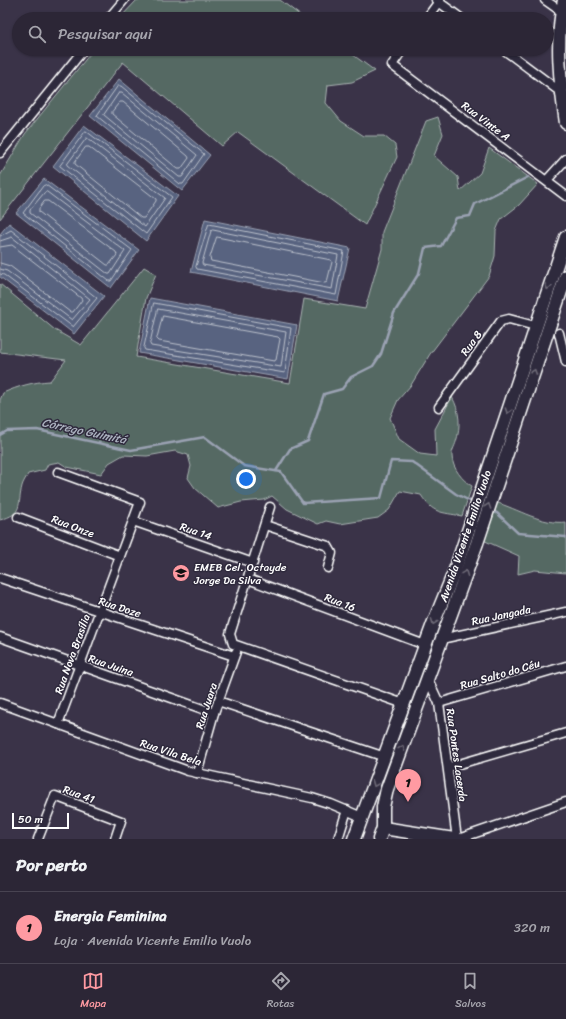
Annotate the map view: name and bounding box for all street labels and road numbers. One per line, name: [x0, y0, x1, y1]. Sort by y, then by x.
street label: Rua Vinte A: [457, 97, 514, 146]
street label: Rua 8: [456, 326, 487, 360]
street label: Avenida Vicente Emilio Vuolo: [434, 467, 497, 606]
street label: Rua Onze: [49, 510, 98, 544]
street label: Rua 14: [177, 517, 214, 546]
street label: Rua 16: [322, 588, 358, 617]
street label: Rua Doze: [96, 592, 144, 623]
street label: Rua Jangada: [470, 600, 533, 631]
street label: Rua Nova Brasília: [49, 611, 96, 697]
street label: Rua Juina: [86, 649, 136, 682]
street label: Rua Salto do Céu: [458, 654, 542, 695]
street label: Rua Juara: [190, 680, 223, 732]
street label: Rua Pontes Lacerda: [441, 707, 473, 803]
street label: Rua Vila Bela: [138, 734, 204, 771]
street label: Rua 41: [60, 780, 98, 809]

